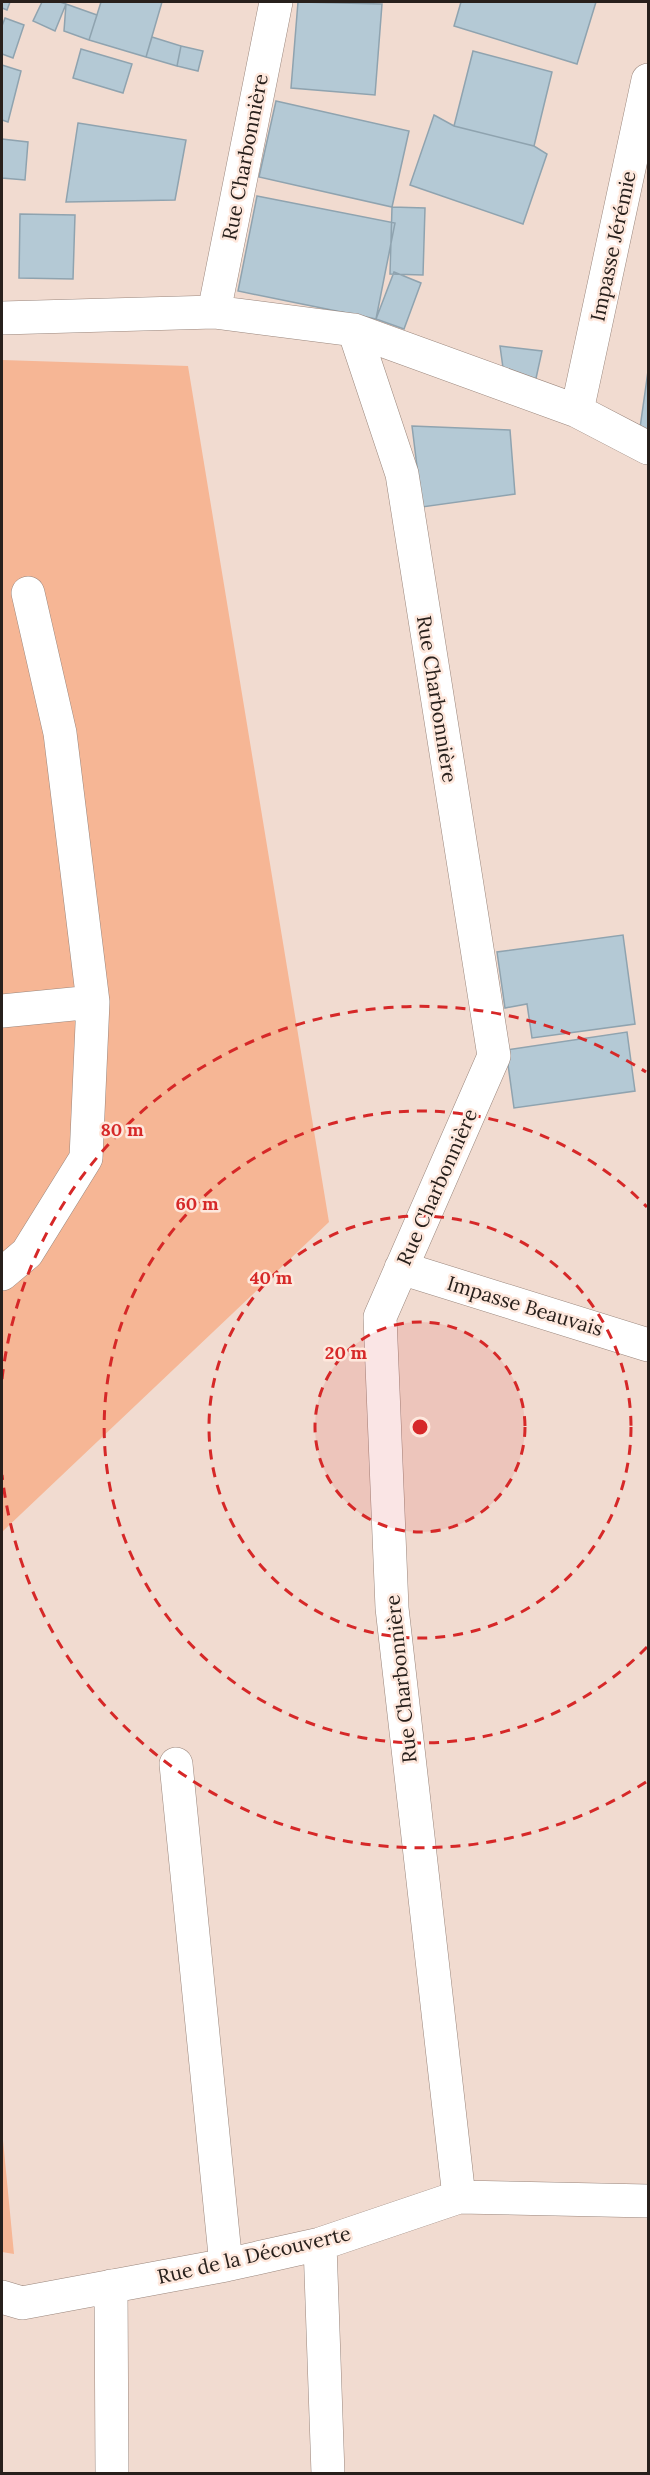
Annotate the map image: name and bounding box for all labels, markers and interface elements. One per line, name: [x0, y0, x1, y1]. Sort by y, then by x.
street label: Rue Charbonnière: [216, 71, 273, 242]
street label: Impasse Jérémie: [584, 168, 641, 323]
street label: Rue Charbonnière: [412, 614, 463, 784]
street label: Rue Charbonnière: [391, 1104, 482, 1269]
text: 80 m: [100, 1118, 144, 1141]
text: 60 m: [175, 1192, 219, 1215]
text: 40 m: [250, 1266, 293, 1289]
street label: Impasse Beauvais: [444, 1270, 606, 1341]
text: 20 m: [325, 1341, 368, 1364]
centre of rings: [410, 1417, 430, 1437]
street label: Rue Charbonnière: [379, 1594, 422, 1764]
street label: Rue de la Découverte: [155, 2220, 353, 2289]

